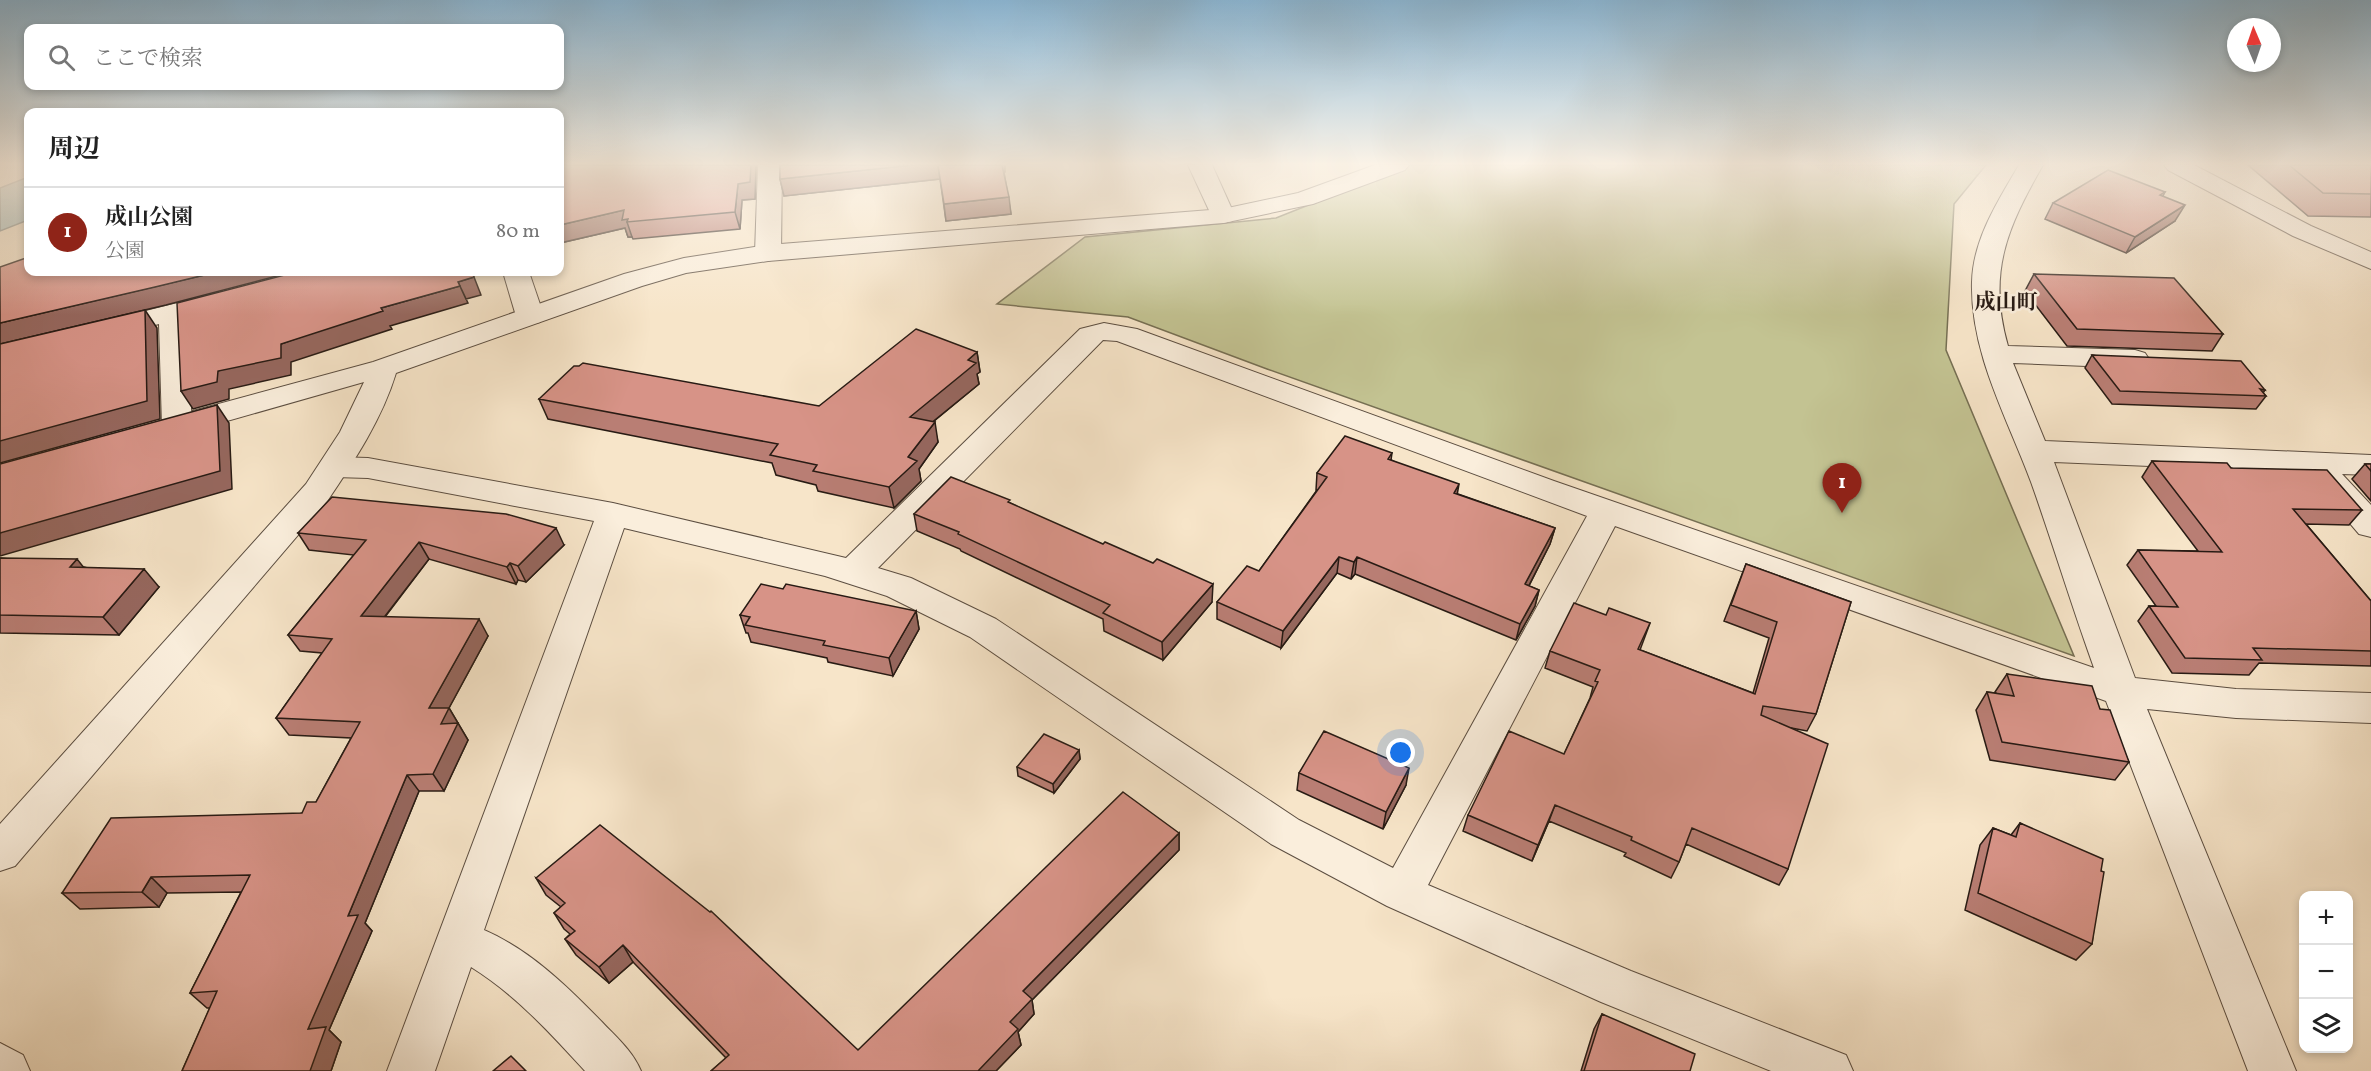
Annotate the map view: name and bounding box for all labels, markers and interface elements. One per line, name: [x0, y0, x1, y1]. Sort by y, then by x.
north arrow: [2227, 18, 2281, 72]
search box: [24, 24, 564, 90]
icon: search: [45, 41, 78, 74]
text: ここで検索: [93, 44, 203, 75]
text: 周辺: [48, 132, 100, 168]
text: 成山公園: [105, 203, 193, 234]
text: 1: [63, 218, 72, 246]
text: 80 m: [496, 218, 540, 246]
text: 公園: [105, 238, 145, 266]
district label: 成山町: [1975, 289, 2038, 318]
pin: 1: [1822, 464, 1862, 513]
your location: [1386, 738, 1415, 767]
map controls: [2299, 891, 2353, 1053]
button: +: [2299, 891, 2353, 945]
button: −: [2299, 945, 2353, 999]
button: layers: [2299, 999, 2353, 1053]

